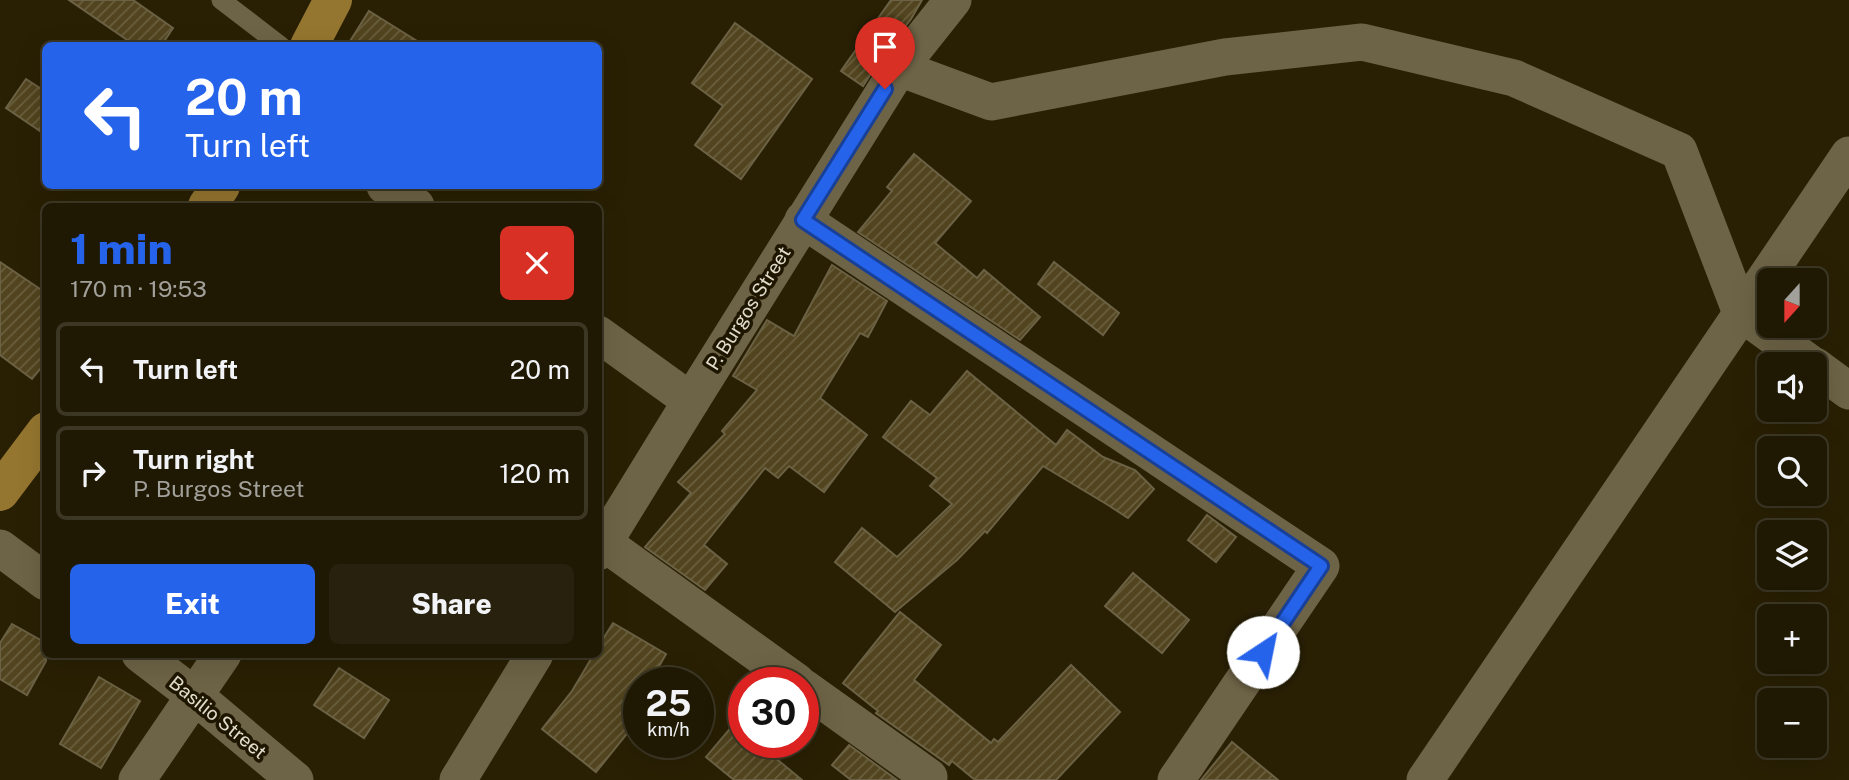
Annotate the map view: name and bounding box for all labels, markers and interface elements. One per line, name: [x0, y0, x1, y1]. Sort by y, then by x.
pin: [855, 17, 915, 89]
icon: arrive: [866, 28, 904, 66]
text: 20 m: [185, 68, 303, 126]
icon: left: [70, 70, 161, 161]
text: Turn left: [185, 127, 310, 164]
text: 1 min: [70, 224, 173, 273]
button: close: [500, 226, 574, 300]
street label: P. Burgos Street: [701, 242, 795, 374]
north arrow: [1757, 268, 1827, 338]
map controls: [1757, 268, 1827, 758]
text: 170 m · 19:53: [70, 275, 207, 302]
icon: left: [74, 350, 112, 388]
button: sound: [1757, 352, 1827, 422]
text: Turn left: [133, 354, 238, 385]
text: 20 m: [510, 354, 570, 385]
button: search: [1757, 436, 1827, 506]
text: Turn right: [133, 444, 255, 475]
icon: right: [74, 454, 112, 492]
text: 120 m: [499, 458, 570, 489]
text: P. Burgos Street: [133, 475, 305, 502]
button: layers: [1757, 520, 1827, 590]
button: Exit: [70, 564, 315, 644]
button: Share: [329, 564, 574, 644]
button: +: [1757, 604, 1827, 674]
position arrow: [1226, 615, 1300, 689]
speed limit sign: 30: [728, 667, 819, 758]
street label: Basilio Street: [165, 671, 271, 763]
text: 25: [646, 683, 691, 724]
button: −: [1757, 688, 1827, 758]
text: km/h: [647, 719, 690, 740]

